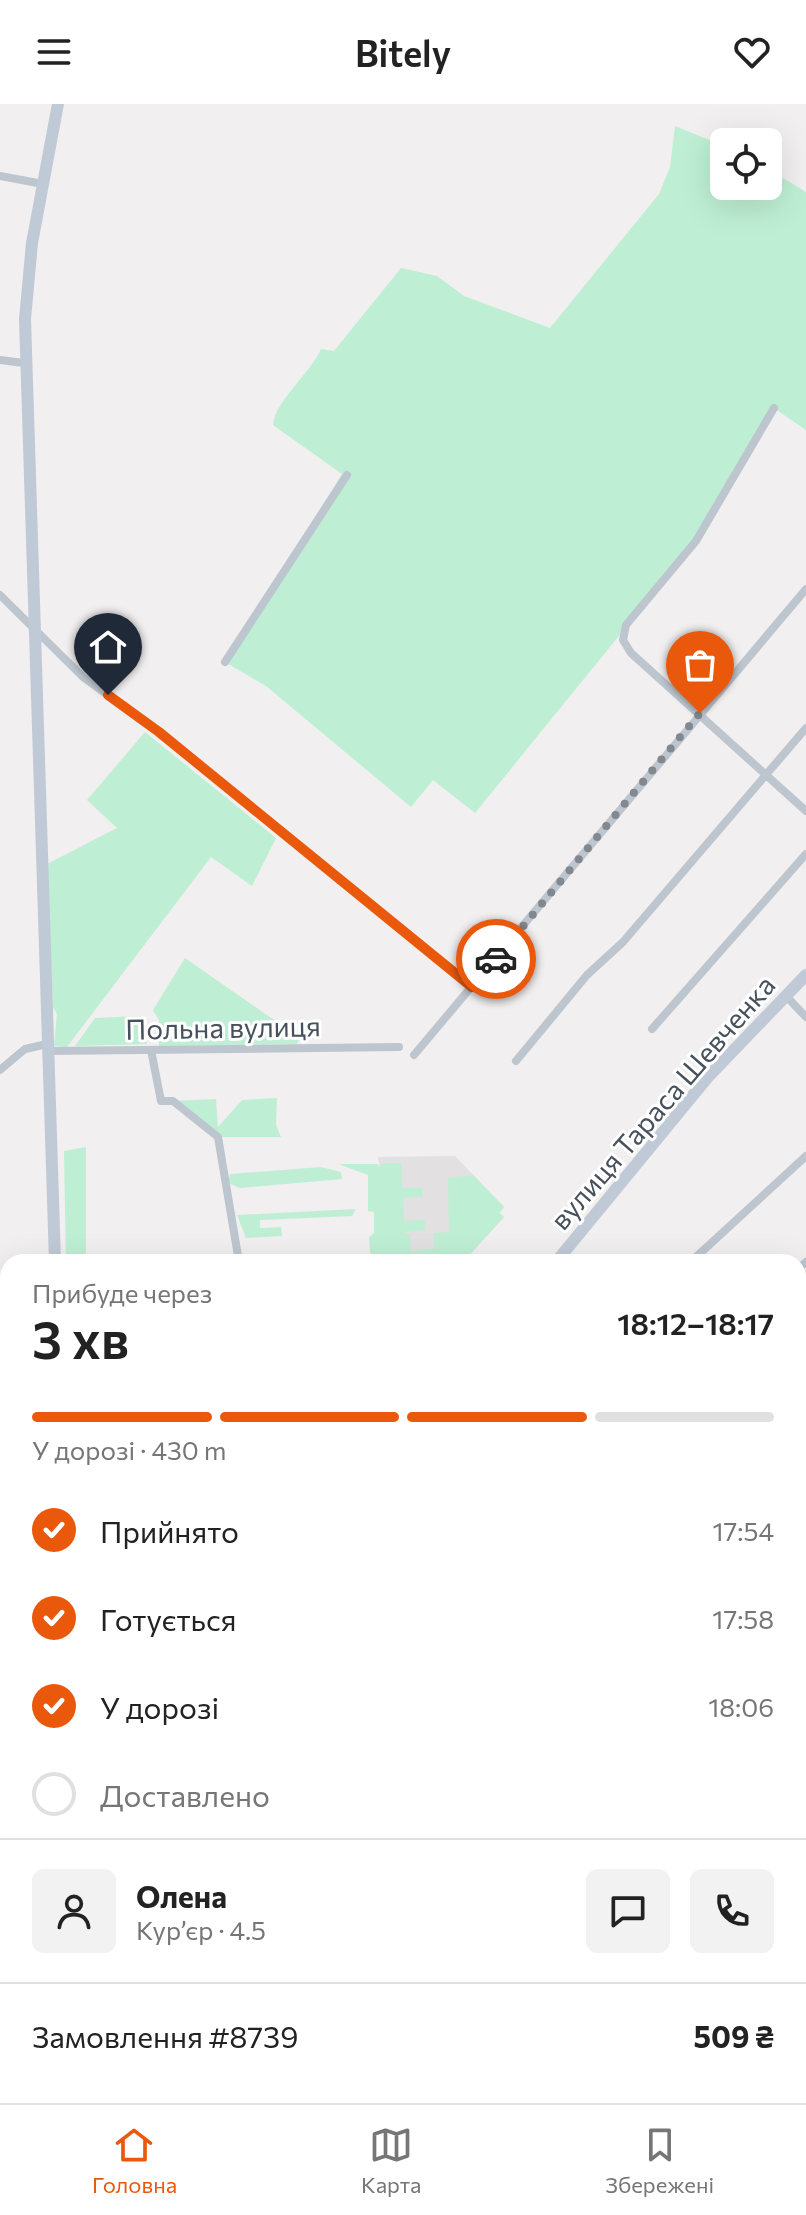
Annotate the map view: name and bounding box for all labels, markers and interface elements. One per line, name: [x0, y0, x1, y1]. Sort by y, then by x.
icon: menu: [32, 30, 76, 74]
text: Bitely: [355, 30, 451, 74]
icon: heart: [730, 30, 774, 74]
map controls: [710, 128, 782, 200]
button: locate: [710, 128, 782, 200]
pin: [74, 613, 142, 695]
icon: home: [86, 625, 130, 669]
pin: [666, 631, 734, 713]
icon: bag: [678, 643, 722, 687]
courier: [456, 919, 536, 999]
icon: car: [474, 937, 518, 981]
street label: вулиця Тараса Шевченка: [542, 968, 782, 1236]
street label: Польна вулиця: [125, 1008, 321, 1046]
text: Прибуде через: [32, 1277, 212, 1308]
text: 18:12–18:17: [617, 1304, 774, 1341]
text: 3 хв: [32, 1306, 129, 1370]
text: У дорозі · 430 m: [32, 1434, 226, 1465]
icon: check: [32, 1508, 76, 1552]
text: Прийнято: [100, 1512, 239, 1549]
text: 17:54: [712, 1515, 774, 1546]
icon: check: [32, 1596, 76, 1640]
text: Готується: [100, 1600, 237, 1637]
text: 17:58: [712, 1603, 774, 1634]
icon: check: [32, 1684, 76, 1728]
text: У дорозі: [100, 1688, 219, 1725]
text: 18:06: [708, 1691, 774, 1722]
text: Доставлено: [100, 1776, 270, 1813]
button: person: [32, 1869, 116, 1953]
button: chat: [586, 1869, 670, 1953]
button: phone: [690, 1869, 774, 1953]
text: Олена: [136, 1877, 227, 1914]
text: Кур’єр · 4.5: [136, 1914, 266, 1945]
text: Замовлення #8739: [32, 2017, 298, 2054]
text: 509 ₴: [694, 2017, 774, 2054]
tab: Головна: [92, 2123, 177, 2198]
tab: Карта: [361, 2123, 422, 2198]
tab: Збережені: [605, 2123, 714, 2198]

